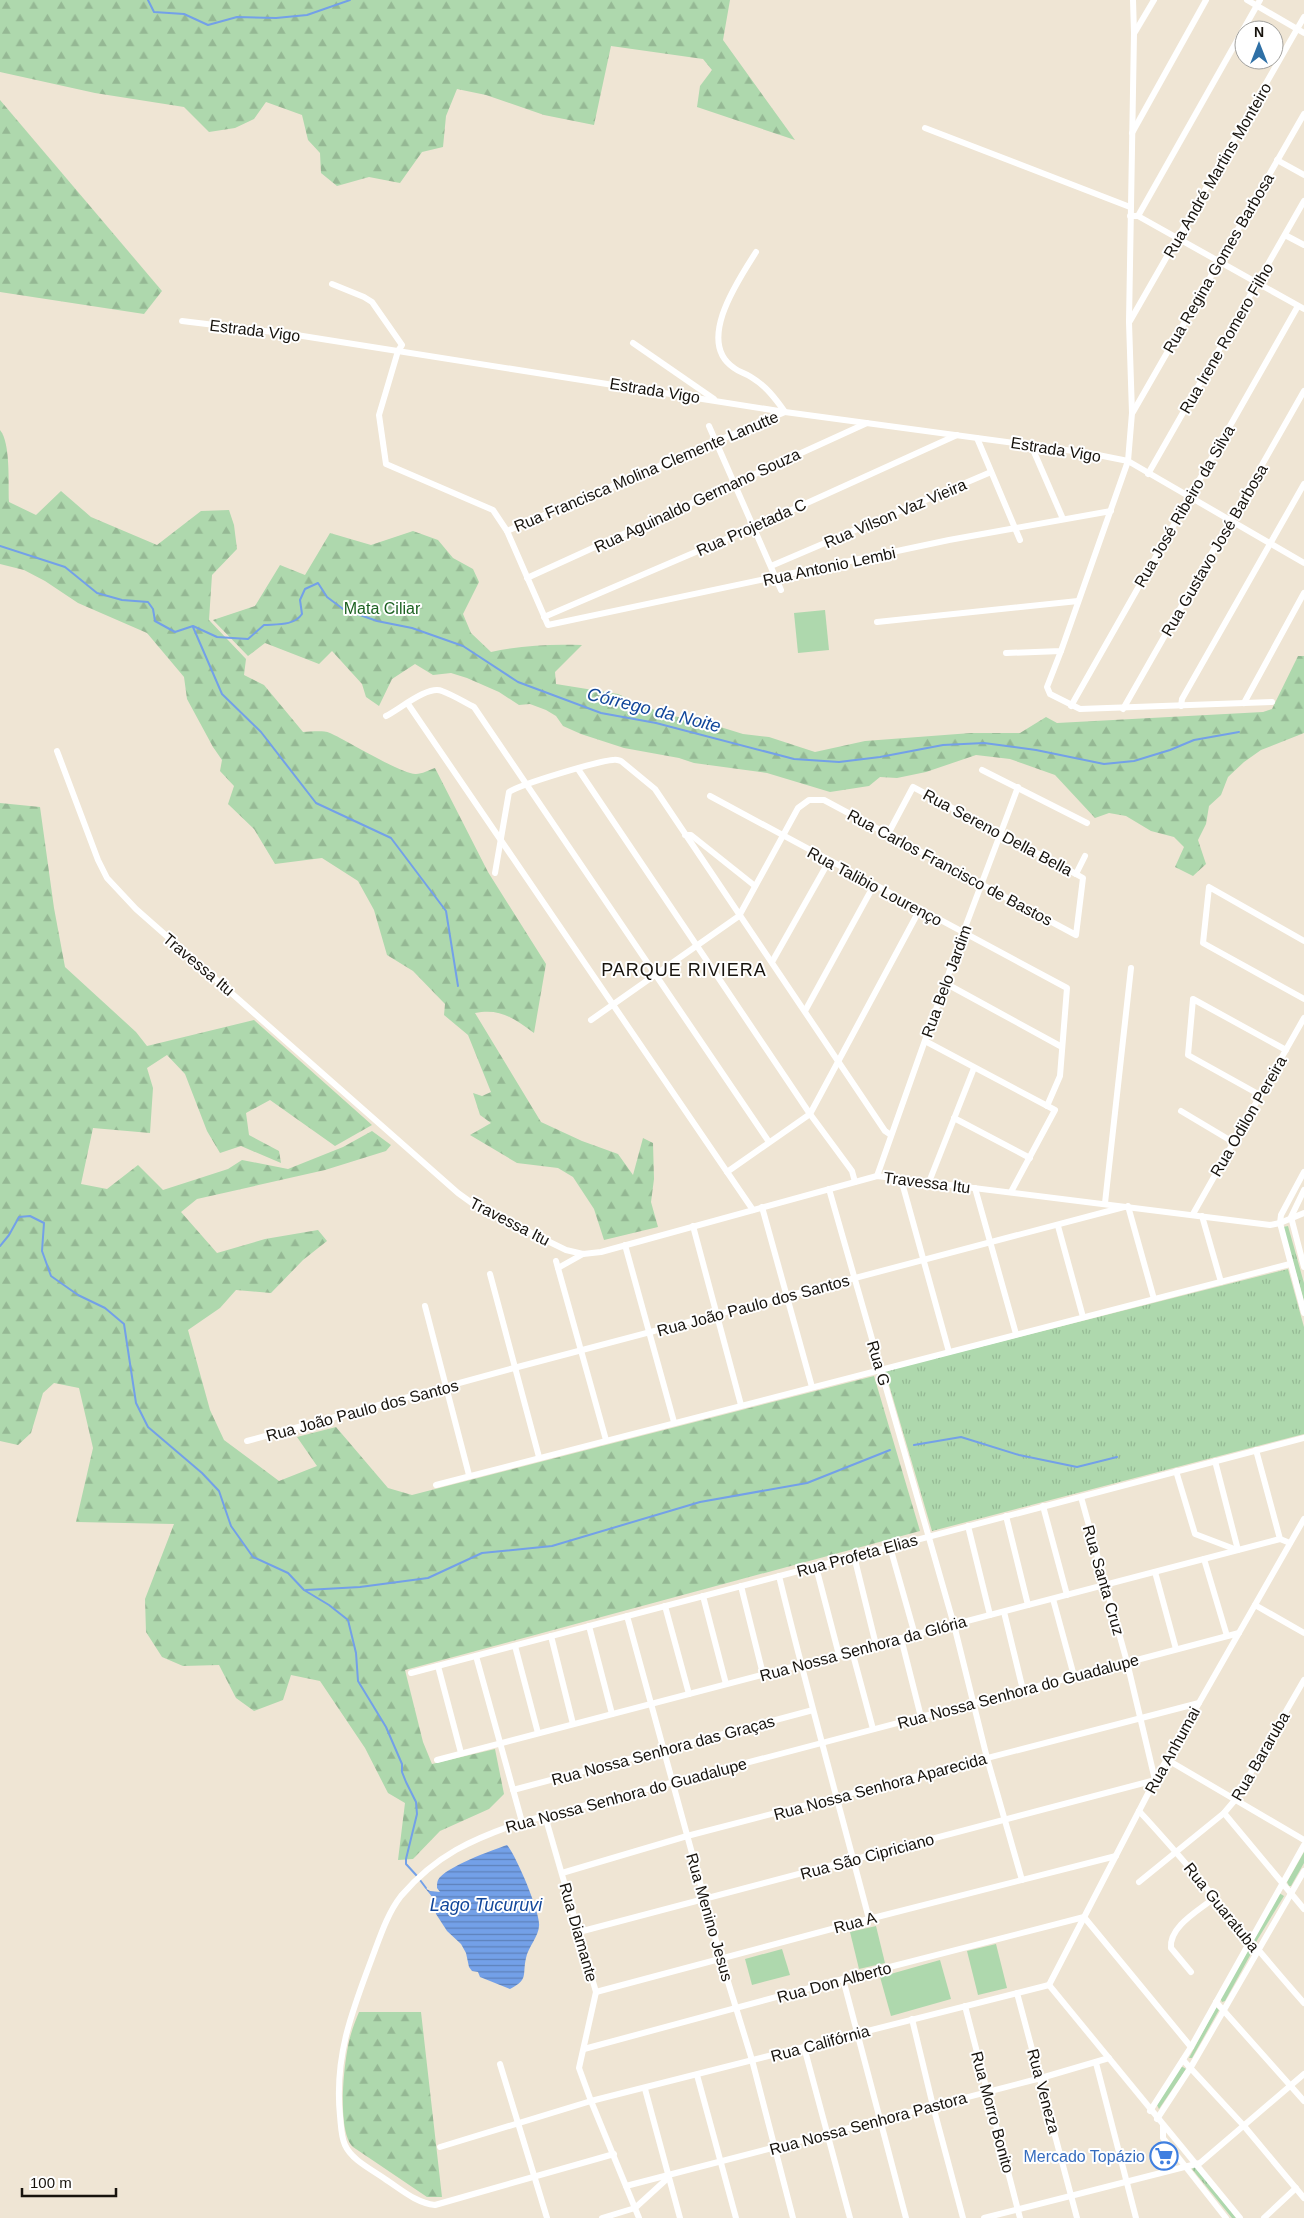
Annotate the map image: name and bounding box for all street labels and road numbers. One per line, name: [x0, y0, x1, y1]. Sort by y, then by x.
street label: Rua André Martins Monteiro: [1160, 80, 1275, 261]
street label: Rua Regina Gomes Barbosa: [1160, 170, 1277, 356]
street label: Rua Irene Romero Filho: [1176, 260, 1277, 416]
street label: Estrada Vigo: [209, 316, 301, 345]
street label: Estrada Vigo: [608, 375, 701, 406]
street label: Rua Francisca Molina Clemente Lanutte: [511, 408, 781, 535]
street label: Rua José Ribeiro da Silva: [1131, 422, 1238, 590]
street label: Estrada Vigo: [1009, 434, 1102, 465]
street label: Rua Aguinaldo Germano Souza: [592, 445, 803, 556]
street label: Rua Gustavo José Barbosa: [1158, 461, 1271, 639]
street label: Rua Vilson Vaz Vieira: [821, 476, 969, 551]
street label: Rua Projetada C: [694, 496, 809, 559]
street label: Rua Antonio Lembi: [761, 544, 897, 589]
street label: Rua Sereno Della Bella: [920, 786, 1075, 879]
street label: Rua Carlos Francisco de Bastos: [844, 806, 1055, 929]
street label: Rua Talibio Lourenço: [805, 844, 945, 929]
street label: Rua Belo Jardim: [918, 923, 975, 1040]
street label: Travessa Itu: [160, 930, 238, 999]
street label: Rua Odilon Pereira: [1207, 1053, 1290, 1179]
street label: Travessa Itu: [883, 1169, 971, 1196]
street label: Travessa Itu: [467, 1194, 553, 1249]
street label: Rua João Paulo dos Santos: [655, 1272, 851, 1339]
street label: Rua G: [864, 1339, 893, 1388]
street label: Rua João Paulo dos Santos: [264, 1377, 460, 1444]
street label: Rua Santa Cruz: [1080, 1523, 1127, 1637]
street label: Rua Profeta Elias: [795, 1531, 919, 1580]
street label: Rua Nossa Senhora da Glória: [758, 1613, 969, 1684]
street label: Rua Nossa Senhora do Guadalupe: [896, 1651, 1141, 1732]
street label: Rua Anhumai: [1142, 1704, 1203, 1796]
street label: Rua Bararuba: [1228, 1709, 1293, 1804]
street label: Rua Nossa Senhora das Graças: [550, 1712, 777, 1789]
street label: Rua Nossa Senhora Aparecida: [772, 1750, 989, 1823]
street label: Rua Nossa Senhora do Guadalupe: [504, 1755, 749, 1836]
street label: Rua São Cipriciano: [798, 1830, 936, 1883]
street label: Rua Menino Jesus: [683, 1851, 736, 1983]
street label: Rua Guaratuba: [1181, 1859, 1263, 1955]
street label: Rua Diamante: [556, 1881, 601, 1984]
street label: Rua A: [832, 1909, 879, 1936]
street label: Rua Don Alberto: [775, 1959, 893, 2006]
street label: Rua Califórnia: [769, 2022, 871, 2065]
street label: Rua Veneza: [1024, 2047, 1063, 2136]
street label: Rua Morro Bonito: [968, 2049, 1017, 2175]
street label: Rua Nossa Senhora Pastora: [768, 2089, 969, 2158]

